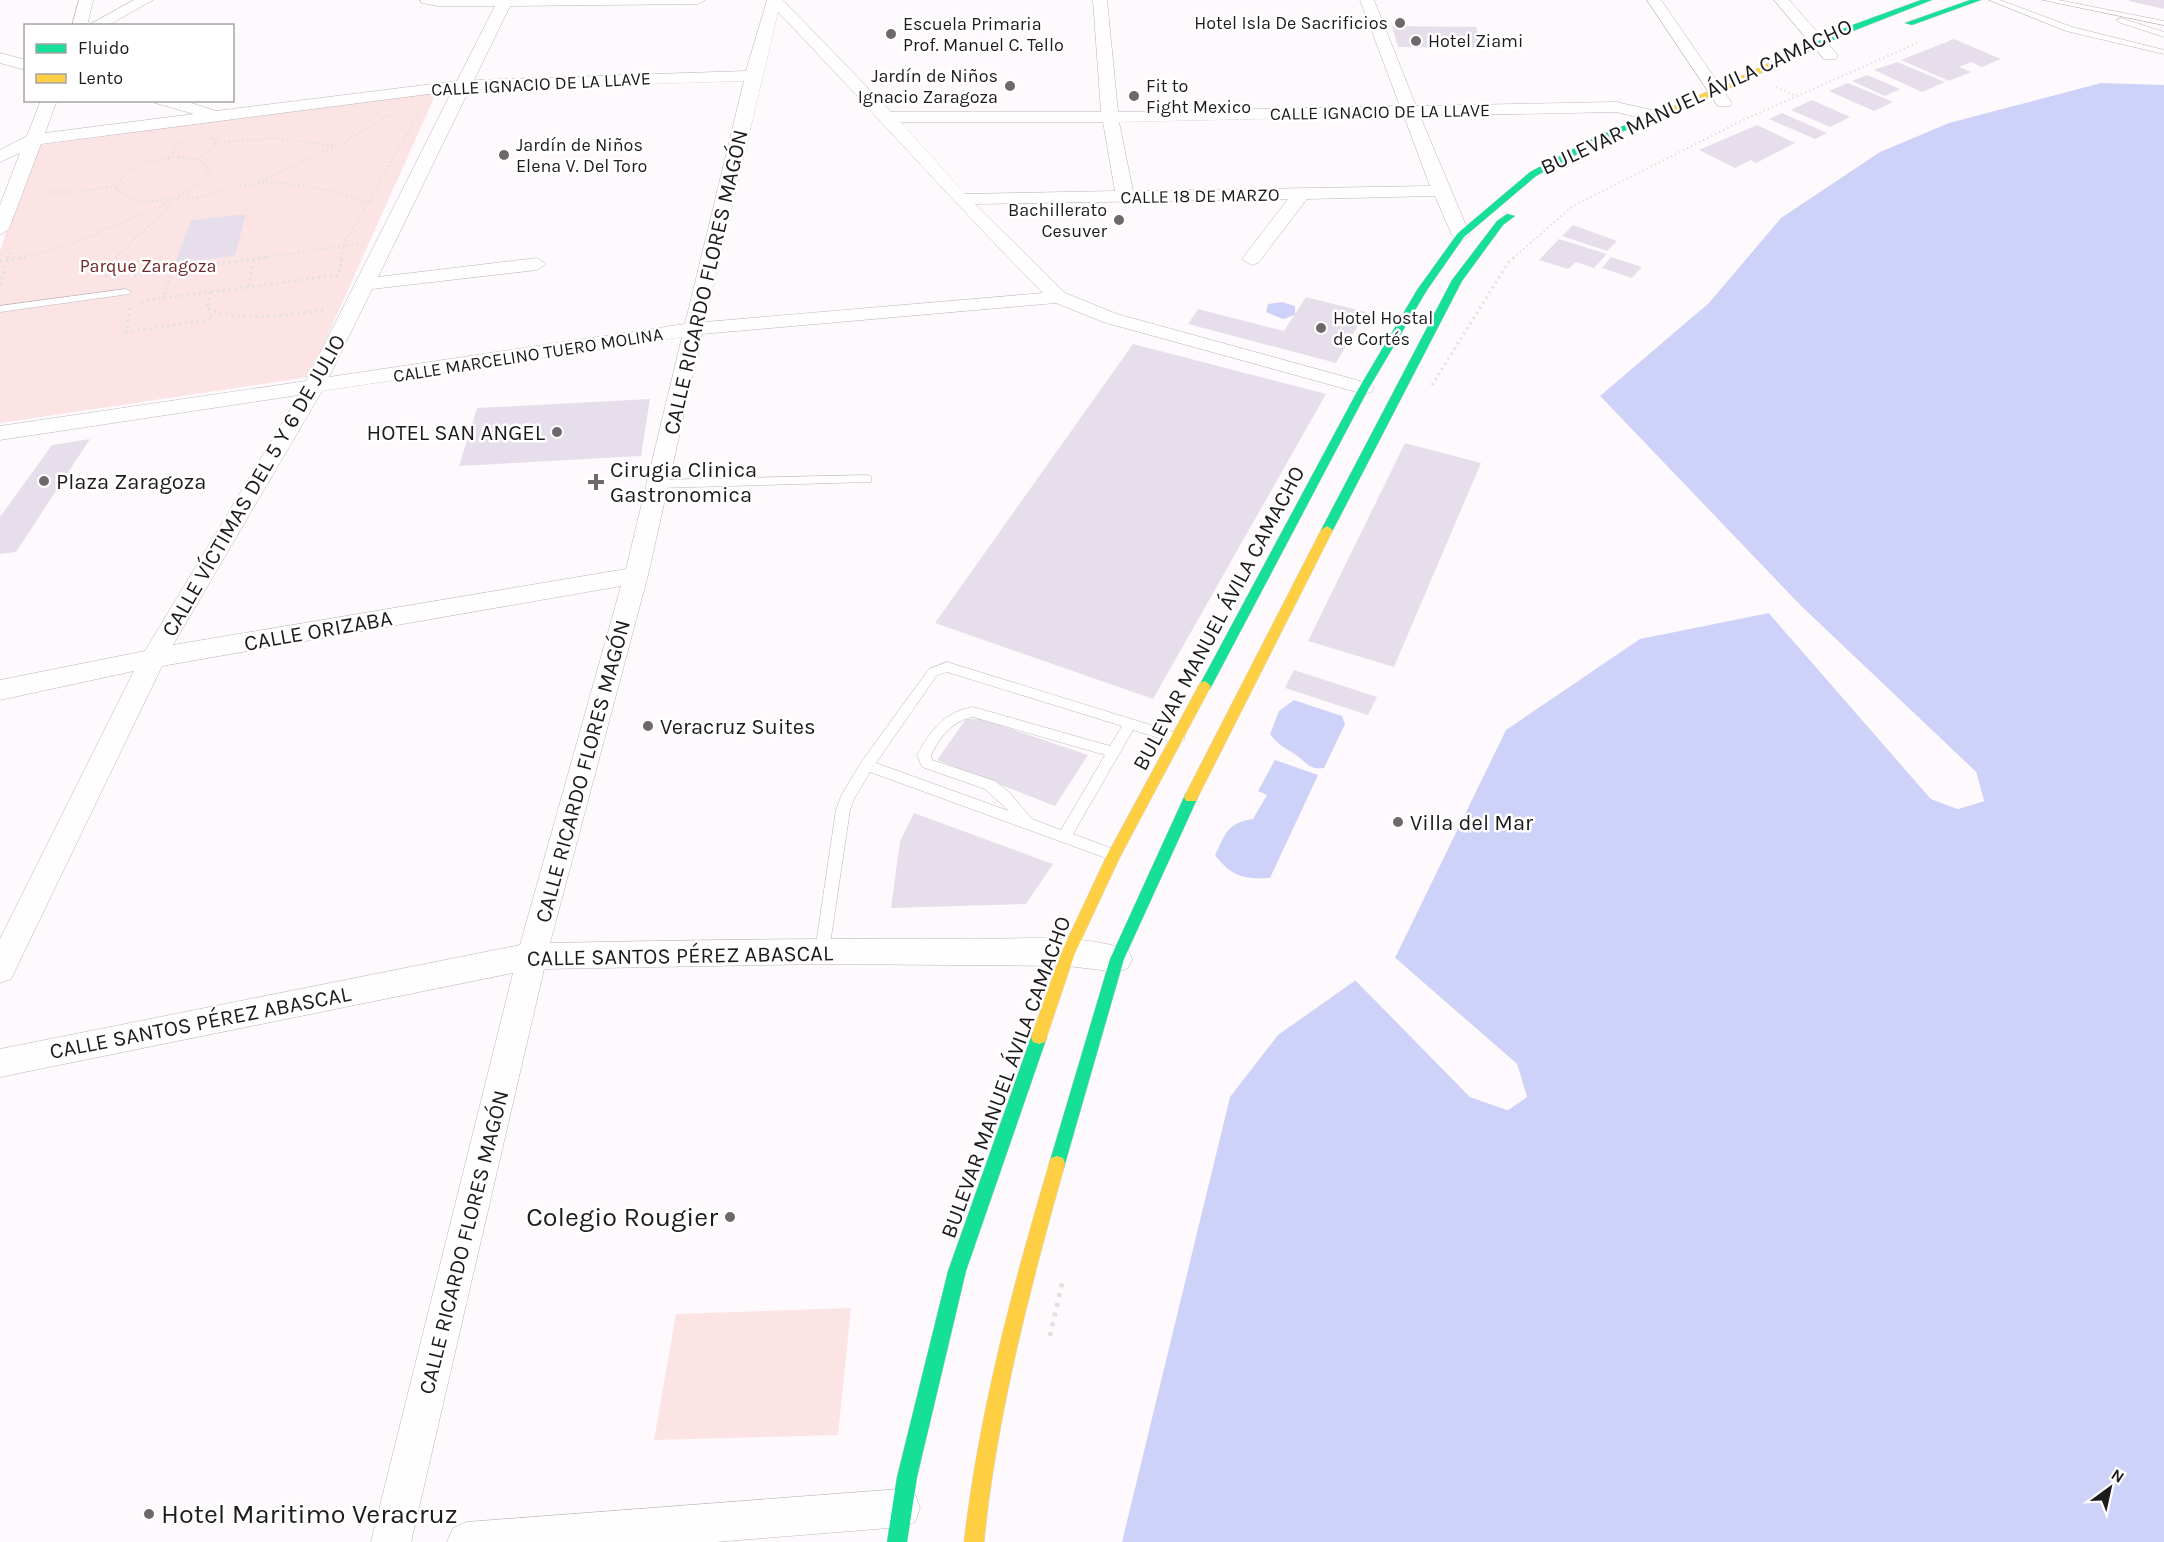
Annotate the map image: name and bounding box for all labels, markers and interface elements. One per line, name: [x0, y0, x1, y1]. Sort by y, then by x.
place label: Hotel Isla De Sacrificios: [1194, 12, 1388, 34]
street label: BULEVAR MANUEL ÁVILA CAMACHO: [1536, 12, 1856, 181]
place label: Escuela Primaria Prof. Manuel C. Tello: [903, 13, 1064, 56]
marker: Hotel Isla De Sacrificios: [1393, 16, 1407, 30]
legend: [24, 24, 234, 102]
marker: Escuela Primaria Prof. Manuel C. Tello: [884, 27, 898, 41]
place label: Hotel Ziami: [1428, 30, 1523, 52]
marker: Hotel Ziami: [1409, 34, 1423, 48]
text: Fluido: [78, 37, 129, 59]
place label: Jardín de Niños Ignacio Zaragoza: [858, 65, 998, 108]
text: Lento: [78, 67, 123, 89]
street label: CALLE IGNACIO DE LA LLAVE: [431, 67, 651, 101]
place label: Fit to Fight Mexico: [1146, 75, 1251, 118]
marker: Jardín de Niños Ignacio Zaragoza: [1003, 79, 1017, 93]
marker: Fit to Fight Mexico: [1127, 89, 1141, 103]
street label: CALLE IGNACIO DE LA LLAVE: [1270, 99, 1490, 125]
street label: CALLE RICARDO FLORES MAGÓN: [657, 127, 754, 437]
place label: Jardín de Niños Elena V. Del Toro: [516, 134, 647, 177]
marker: Jardín de Niños Elena V. Del Toro: [497, 148, 511, 162]
street label: CALLE 18 DE MARZO: [1120, 184, 1280, 208]
place label: Bachillerato Cesuver: [1008, 199, 1107, 242]
marker: Bachillerato Cesuver: [1112, 213, 1126, 227]
park label: Parque Zaragoza: [80, 255, 216, 277]
place label: Hotel Hostal de Cortés: [1333, 307, 1433, 350]
marker: Hotel Hostal de Cortés: [1314, 321, 1328, 335]
street label: CALLE MARCELINO TUERO MOLINA: [392, 323, 664, 387]
street label: CALLE VÍCTIMAS DEL 5 Y 6 DE JULIO: [156, 329, 351, 641]
place label: HOTEL SAN ANGEL: [366, 420, 546, 446]
marker: HOTEL SAN ANGEL: [550, 425, 564, 439]
place label: Cirugia Clinica Gastronomica: [610, 457, 757, 508]
street label: BULEVAR MANUEL ÁVILA CAMACHO: [1127, 461, 1310, 775]
place label: Plaza Zaragoza: [56, 469, 206, 495]
marker: Cirugia Clinica Gastronomica: [587, 473, 605, 491]
marker: Plaza Zaragoza: [37, 474, 51, 488]
street label: CALLE ORIZABA: [242, 605, 395, 657]
street label: CALLE RICARDO FLORES MAGÓN: [529, 617, 636, 926]
place label: Veracruz Suites: [660, 714, 816, 740]
marker: Veracruz Suites: [641, 719, 655, 733]
place label: Villa del Mar: [1410, 810, 1533, 836]
marker: Villa del Mar: [1391, 815, 1405, 829]
street label: BULEVAR MANUEL ÁVILA CAMACHO: [935, 912, 1076, 1242]
street label: CALLE SANTOS PÉREZ ABASCAL: [527, 939, 834, 972]
street label: CALLE SANTOS PÉREZ ABASCAL: [47, 980, 354, 1065]
street label: CALLE RICARDO FLORES MAGÓN: [413, 1087, 514, 1397]
place label: Colegio Rougier: [526, 1201, 718, 1233]
marker: Colegio Rougier: [723, 1210, 737, 1224]
north arrow: [2080, 1458, 2140, 1518]
text: N: [2108, 1465, 2128, 1487]
place label: Hotel Maritimo Veracruz: [161, 1498, 458, 1530]
marker: Hotel Maritimo Veracruz: [142, 1507, 156, 1521]

